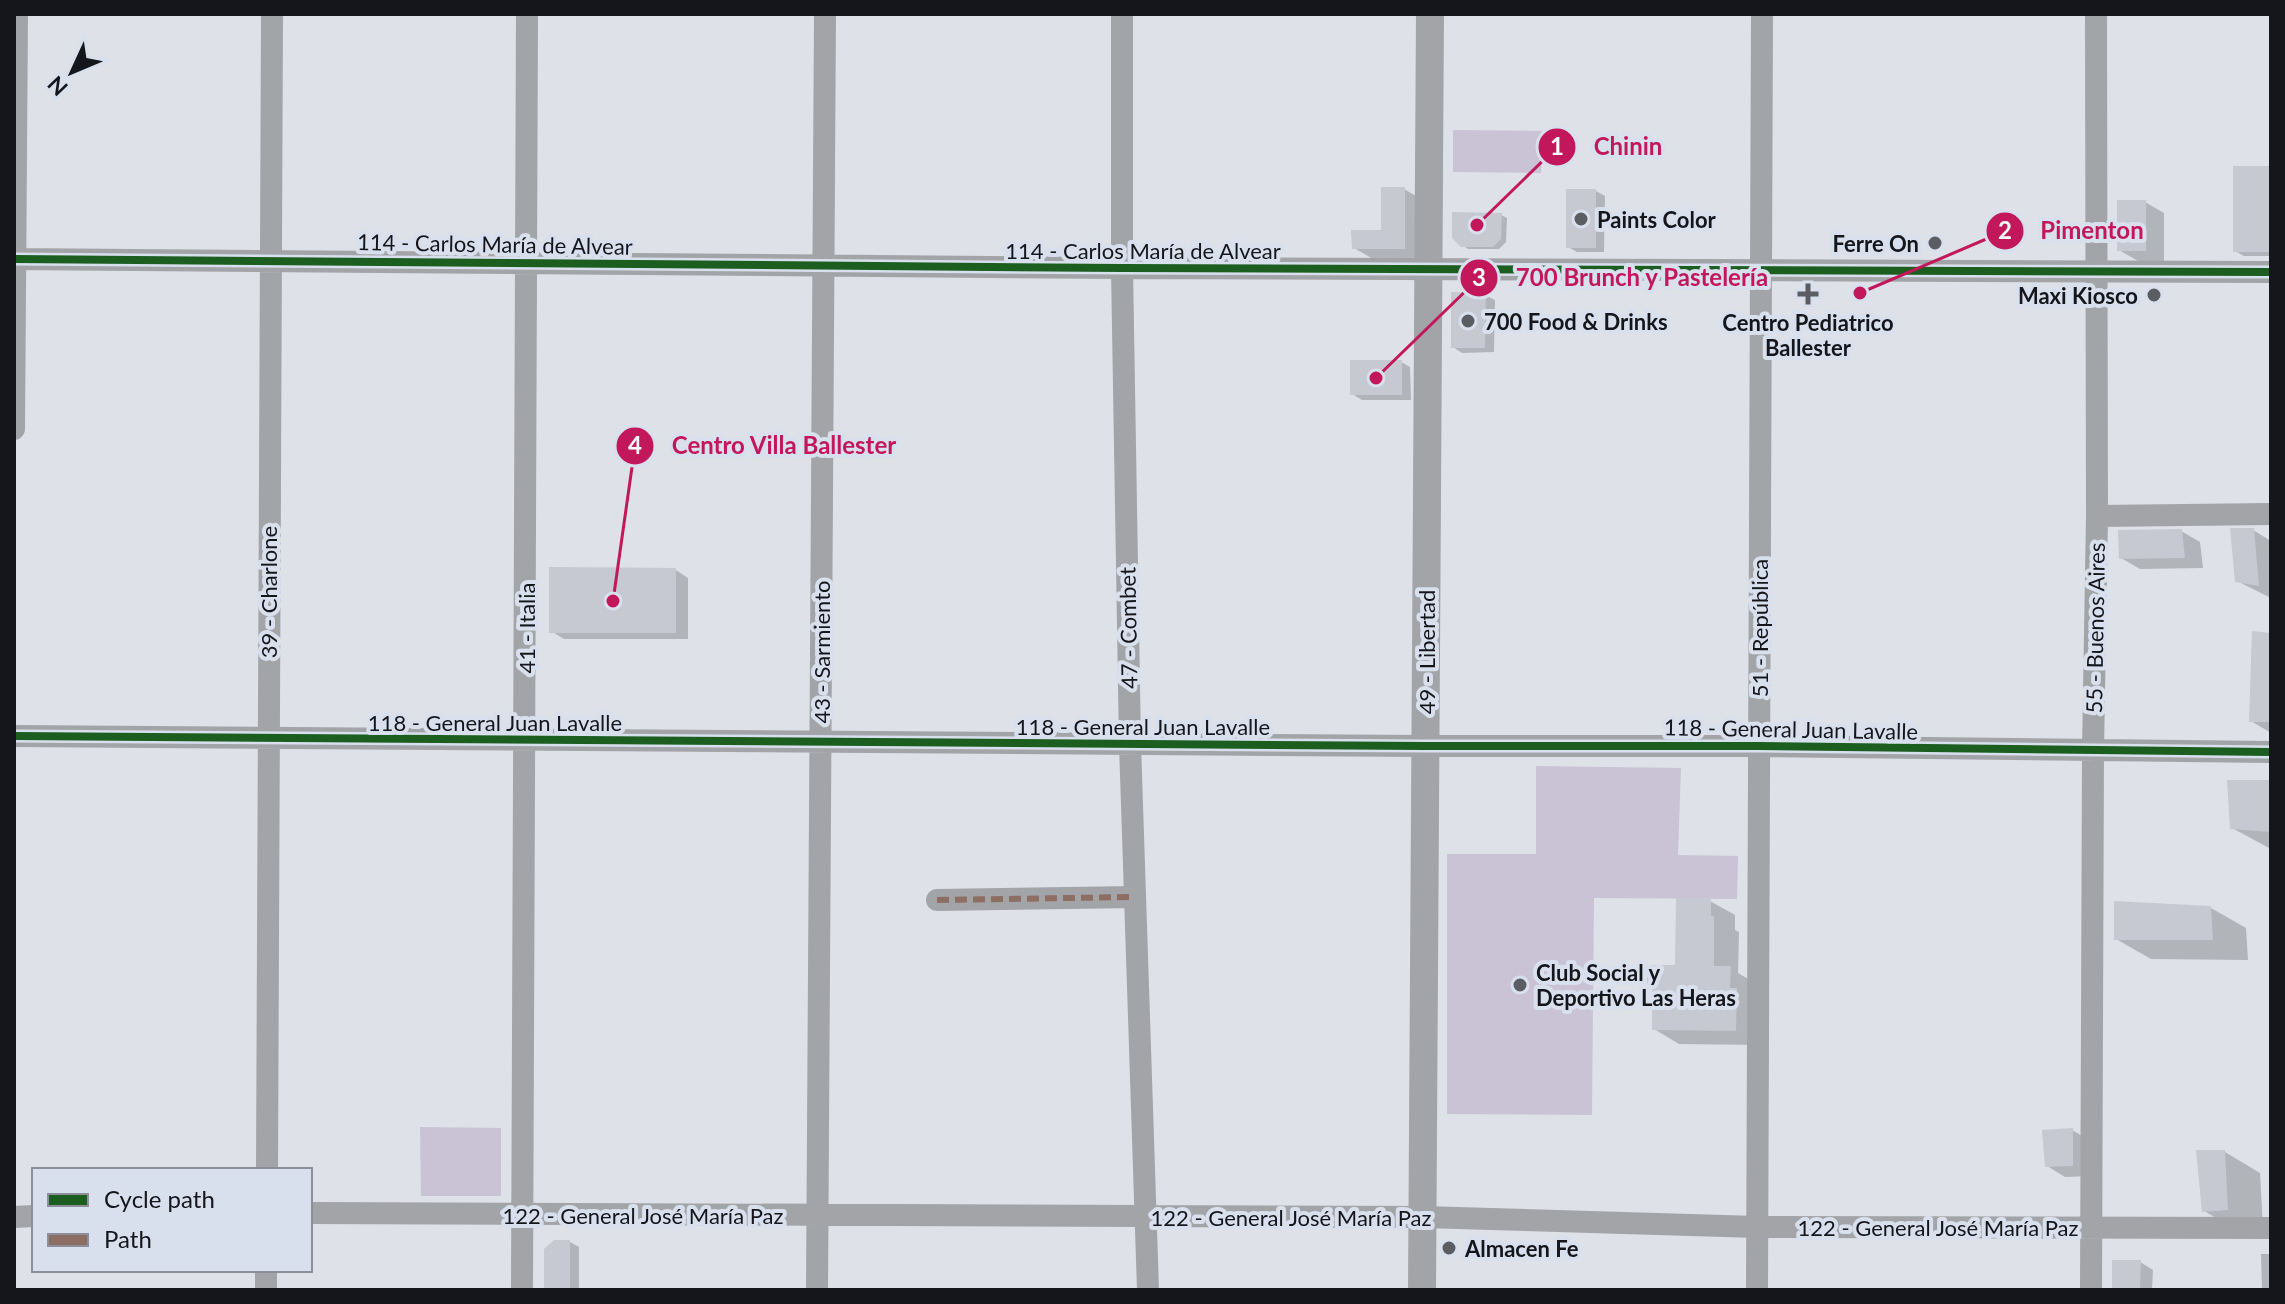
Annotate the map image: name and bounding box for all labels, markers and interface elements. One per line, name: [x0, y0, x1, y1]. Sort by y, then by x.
north arrow: [32, 32, 112, 112]
text: N: [42, 71, 73, 102]
callout: Chinin: [1537, 123, 1678, 171]
text: 1: [1550, 131, 1564, 160]
text: Chinin: [1594, 131, 1662, 160]
place label: Paints Color: [1597, 206, 1717, 233]
callout: Pimenton: [1985, 207, 2160, 255]
marker: Paints Color: [1572, 210, 1590, 228]
text: 2: [1998, 215, 2012, 244]
text: Pimenton: [2040, 215, 2144, 244]
street label: 114 - Carlos María de Alvear: [357, 228, 633, 260]
place label: Ferre On: [1833, 230, 1919, 257]
marker: Ferre On: [1926, 234, 1944, 252]
street label: 114 - Carlos María de Alvear: [1005, 237, 1281, 264]
callout: 700 Brunch y Pastelería: [1459, 254, 1785, 302]
text: 3: [1472, 262, 1486, 291]
text: 700 Brunch y Pastelería: [1516, 262, 1768, 291]
place label: Maxi Kiosco: [2018, 282, 2138, 309]
marker: Centro Pediatrico Ballester: [1797, 283, 1819, 305]
marker: Maxi Kiosco: [2145, 286, 2163, 304]
place label: 700 Food & Drinks: [1484, 308, 1668, 335]
place label: Centro Pediatrico Ballester: [1722, 309, 1894, 361]
marker: 700 Food & Drinks: [1459, 312, 1477, 330]
callout: Centro Villa Ballester: [615, 422, 912, 470]
text: 4: [628, 430, 642, 459]
text: Centro Villa Ballester: [672, 430, 896, 459]
street label: 39 - Charlone: [255, 526, 282, 658]
street label: 55 - Buenos Aires: [2080, 542, 2110, 714]
street label: 51 - República: [1746, 559, 1773, 697]
street label: 47 - Combet: [1113, 567, 1143, 689]
street label: 43 - Sarmiento: [808, 580, 835, 724]
street label: 41 - Italia: [513, 582, 540, 674]
street label: 49 - Libertad: [1413, 590, 1440, 714]
street label: 118 - General Juan Lavalle: [368, 709, 622, 736]
street label: 118 - General Juan Lavalle: [1016, 713, 1270, 740]
street label: 118 - General Juan Lavalle: [1664, 713, 1918, 745]
place label: Club Social y Deportivo Las Heras: [1536, 959, 1736, 1011]
marker: Club Social y Deportivo Las Heras: [1511, 976, 1529, 994]
legend: [32, 1168, 312, 1272]
text: Cycle path: [104, 1184, 215, 1213]
street label: 122 - General José María Paz: [503, 1202, 783, 1229]
street label: 122 - General José María Paz: [1151, 1204, 1431, 1231]
street label: 122 - General José María Paz: [1798, 1214, 2078, 1241]
text: Path: [104, 1224, 152, 1253]
place label: Almacen Fe: [1464, 1235, 1579, 1262]
marker: Almacen Fe: [1440, 1239, 1458, 1257]

